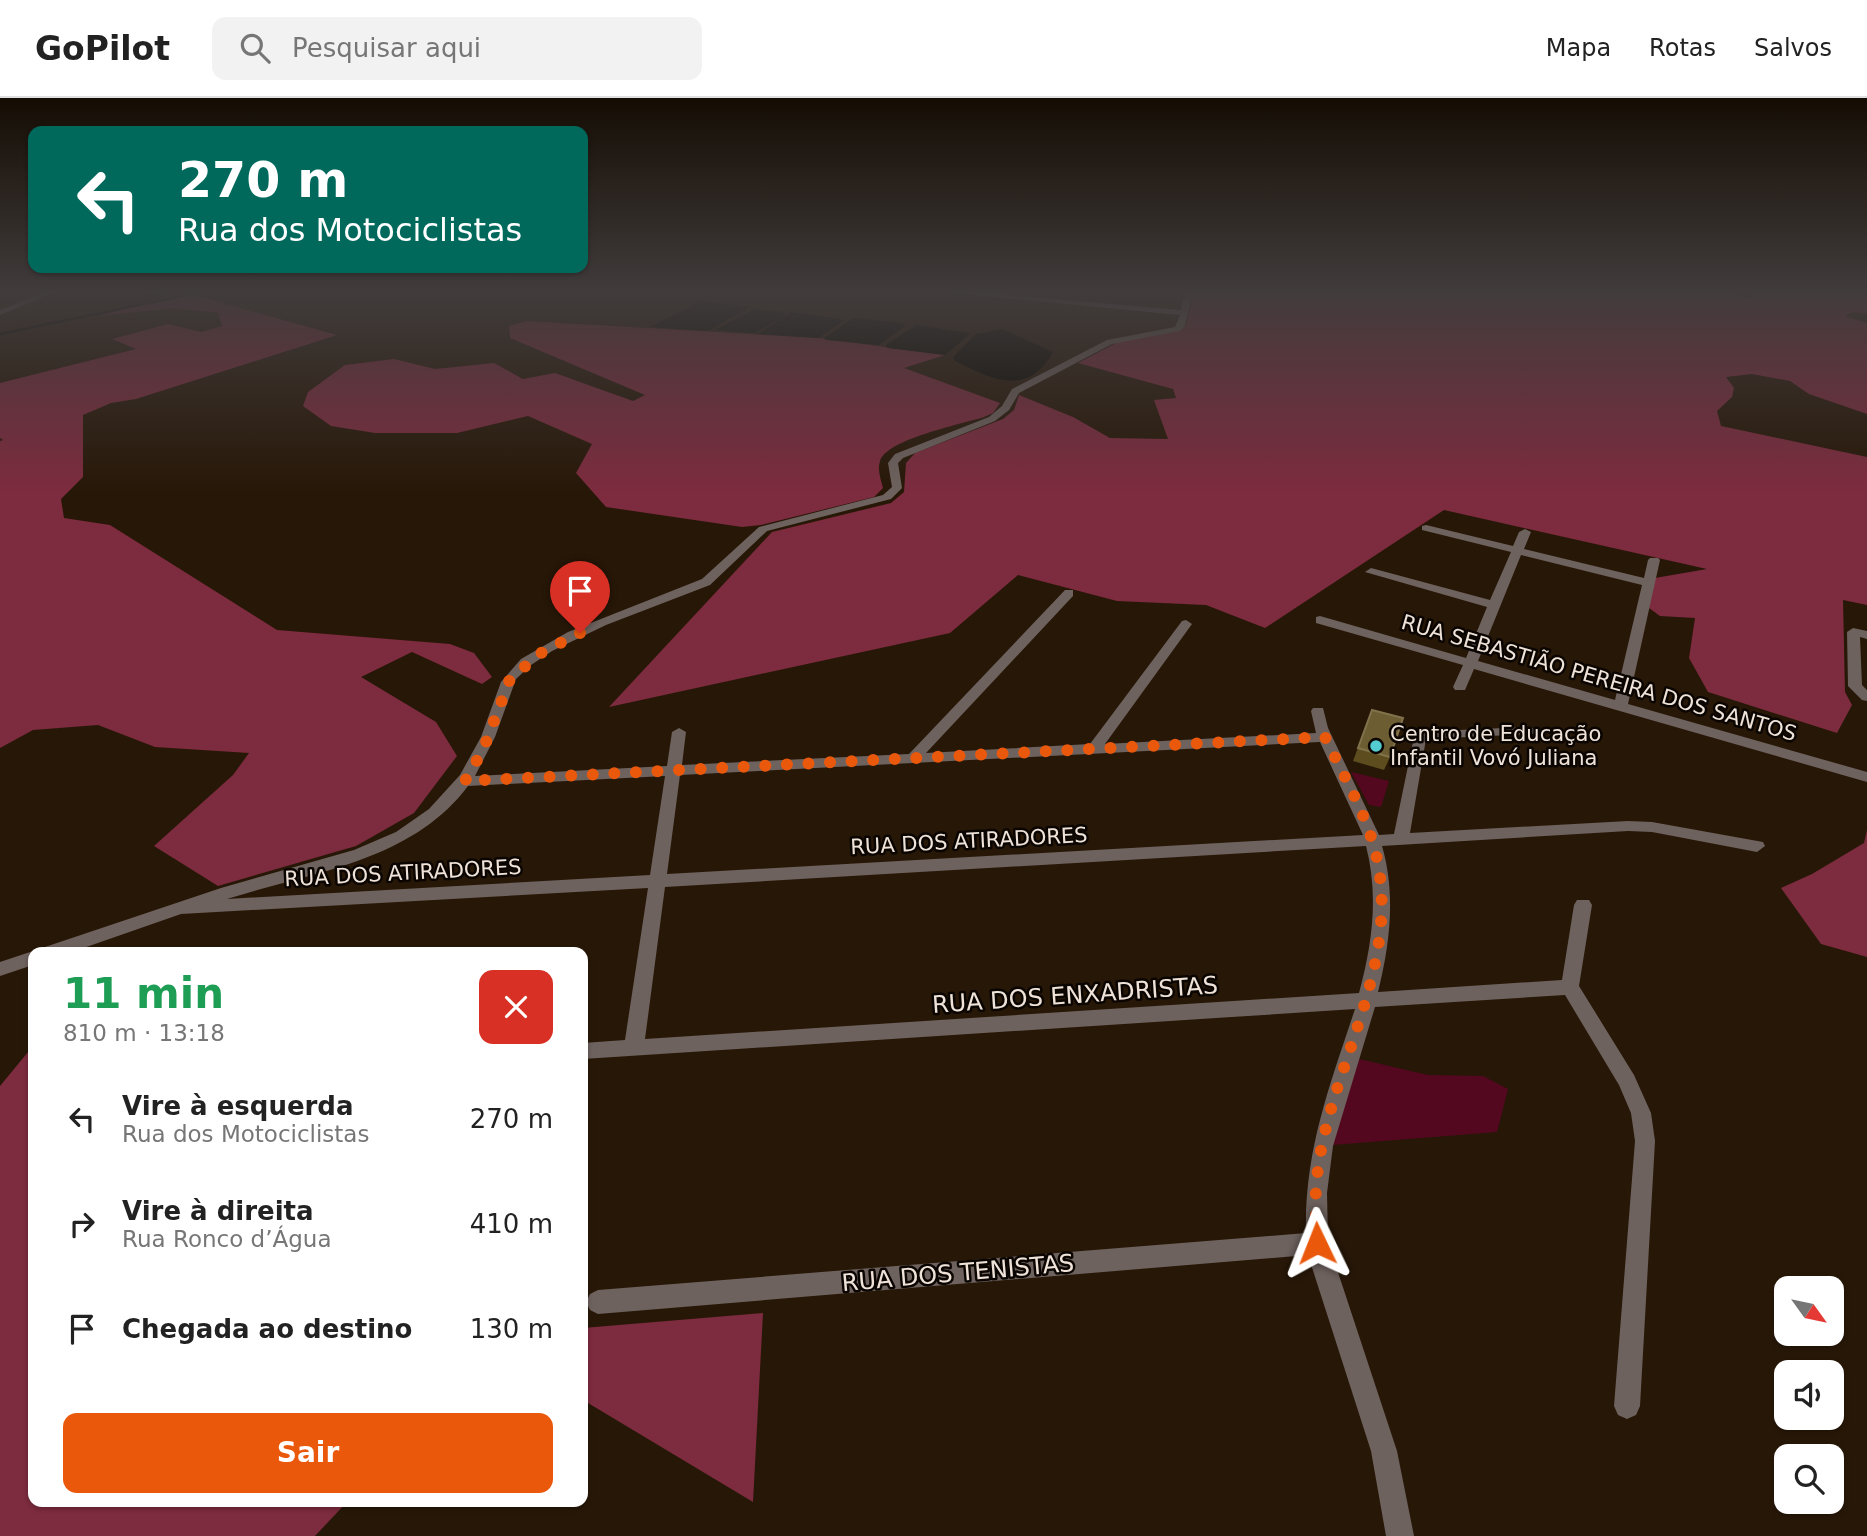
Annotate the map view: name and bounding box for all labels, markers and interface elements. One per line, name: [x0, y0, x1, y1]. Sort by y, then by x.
search box: [212, 17, 702, 80]
text: GoPilot: [35, 29, 170, 68]
icon: search: [236, 29, 274, 67]
text: Pesquisar aqui: [292, 33, 481, 63]
text: Mapa: [1546, 34, 1611, 62]
text: Rotas: [1649, 34, 1716, 62]
text: Salvos: [1754, 34, 1832, 62]
text: 270 m: [178, 152, 348, 209]
icon: left: [63, 154, 154, 245]
text: Rua dos Motociclistas: [178, 211, 522, 249]
pin: [550, 561, 610, 633]
icon: arrive: [561, 572, 599, 610]
street label: RUA SEBASTIÃO PEREIRA DOS SANTOS: [1399, 608, 1800, 746]
place label: Centro de Educação Infantil Vovó Juliana: [1390, 722, 1601, 770]
marker: Centro de Educação Infantil Vovó Juliana: [1368, 738, 1384, 754]
street label: RUA DOS ATIRADORES: [850, 823, 1088, 859]
street label: RUA DOS ATIRADORES: [284, 855, 522, 891]
text: 11 min: [63, 969, 224, 1018]
button: close: [479, 970, 553, 1044]
street label: RUA DOS ENXADRISTAS: [931, 971, 1219, 1019]
text: 810 m · 13:18: [63, 1020, 225, 1046]
text: Vire à esquerda: [122, 1091, 354, 1121]
icon: left: [63, 1100, 101, 1138]
text: 270 m: [470, 1104, 553, 1134]
text: Rua dos Motociclistas: [122, 1121, 369, 1147]
text: Vire à direita: [122, 1196, 314, 1226]
icon: right: [63, 1205, 101, 1243]
position arrow: [1280, 1206, 1354, 1280]
text: 410 m: [470, 1209, 553, 1239]
text: Rua Ronco d’Água: [122, 1226, 331, 1252]
street label: RUA DOS TENISTAS: [841, 1249, 1075, 1297]
north arrow: [1774, 1276, 1844, 1346]
map controls: [1774, 1276, 1844, 1514]
icon: arrive: [63, 1310, 101, 1348]
text: Chegada ao destino: [122, 1314, 412, 1344]
text: 130 m: [470, 1314, 553, 1344]
button: sound: [1774, 1360, 1844, 1430]
button: Sair: [63, 1413, 553, 1493]
button: search: [1774, 1444, 1844, 1514]

